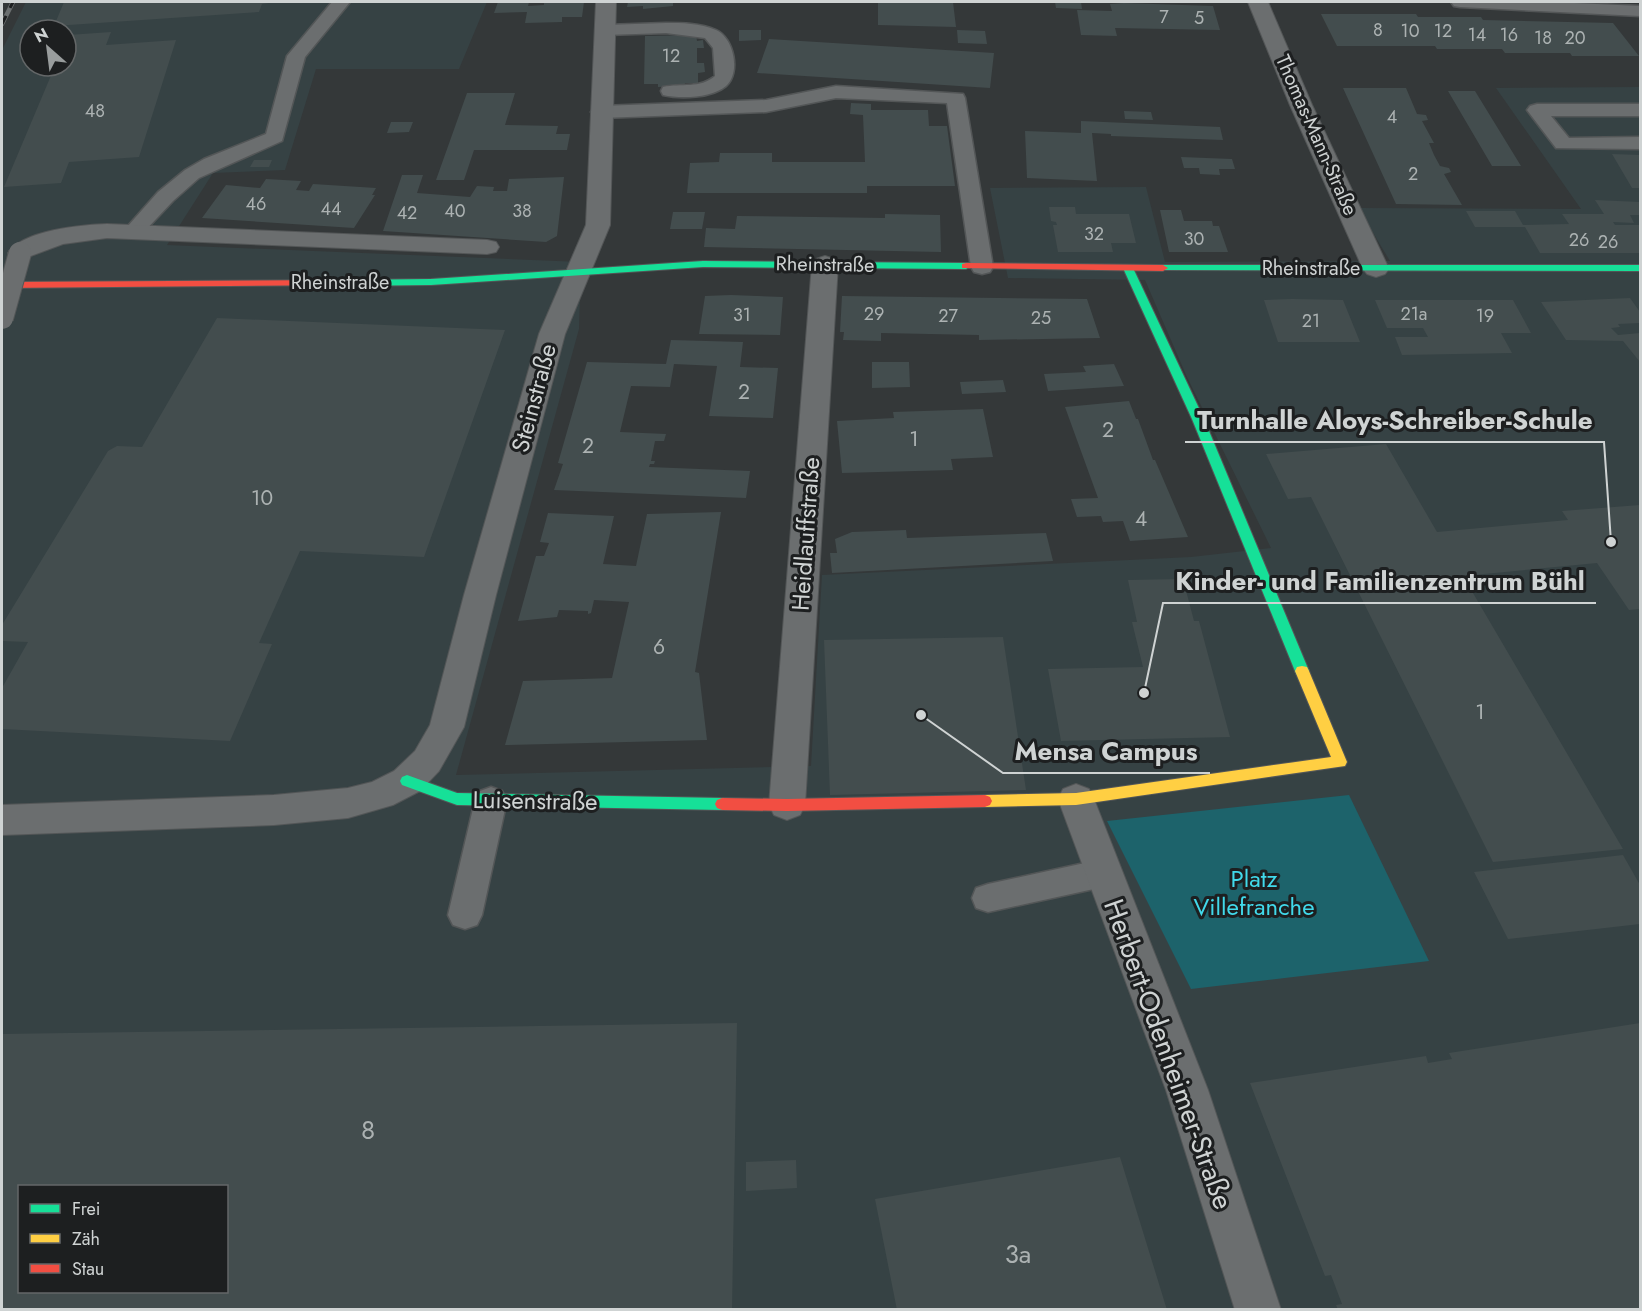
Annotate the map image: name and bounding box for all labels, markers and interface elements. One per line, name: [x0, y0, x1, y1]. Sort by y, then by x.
house number: 7: [1159, 4, 1169, 30]
house number: 5: [1194, 5, 1204, 31]
house number: 8: [1373, 17, 1383, 43]
north arrow: [18, 18, 78, 78]
house number: 10: [1401, 18, 1420, 44]
house number: 12: [1434, 18, 1452, 44]
text: N: [30, 22, 52, 48]
house number: 14: [1468, 22, 1486, 48]
house number: 16: [1500, 22, 1518, 48]
house number: 18: [1534, 25, 1552, 51]
house number: 20: [1564, 25, 1586, 51]
house number: 12: [662, 43, 680, 69]
street label: Thomas-Mann-Straße: [1268, 50, 1365, 220]
house number: 48: [85, 98, 105, 124]
house number: 4: [1387, 104, 1397, 130]
house number: 2: [1408, 161, 1418, 187]
house number: 46: [246, 191, 266, 217]
house number: 44: [321, 196, 342, 222]
house number: 40: [444, 198, 466, 224]
house number: 38: [512, 198, 532, 224]
house number: 42: [397, 200, 417, 226]
house number: 32: [1084, 221, 1104, 247]
house number: 30: [1184, 226, 1205, 252]
house number: 26: [1569, 227, 1589, 253]
house number: 26: [1598, 229, 1618, 255]
street label: Rheinstraße: [775, 249, 875, 280]
street label: Rheinstraße: [1262, 254, 1360, 283]
street label: Rheinstraße: [291, 268, 389, 297]
house number: 29: [864, 301, 884, 327]
house number: 21a: [1401, 301, 1428, 327]
house number: 31: [733, 302, 751, 328]
house number: 27: [938, 303, 958, 329]
house number: 19: [1476, 303, 1494, 329]
house number: 25: [1031, 305, 1051, 331]
house number: 21: [1302, 308, 1320, 334]
street label: Steinstraße: [502, 340, 565, 456]
house number: 2: [738, 377, 750, 407]
callout: Turnhalle Aloys-Schreiber-Schule: [1185, 398, 1604, 442]
text: Turnhalle Aloys-Schreiber-Schule: [1197, 401, 1593, 439]
house number: 2: [1102, 415, 1114, 445]
house number: 1: [909, 424, 919, 454]
house number: 2: [582, 431, 594, 461]
street label: Heidlauffstraße: [783, 456, 828, 612]
house number: 10: [251, 483, 273, 513]
house number: 4: [1135, 504, 1147, 534]
callout: Kinder- und Familienzentrum Bühl: [1163, 559, 1596, 603]
text: Kinder- und Familienzentrum Bühl: [1175, 562, 1585, 600]
house number: 6: [653, 632, 665, 662]
house number: 1: [1475, 697, 1485, 727]
callout: Mensa Campus: [1003, 729, 1210, 773]
text: Mensa Campus: [1014, 732, 1198, 770]
street label: Luisenstraße: [472, 782, 598, 819]
park label: Platz Villefranche: [1193, 861, 1315, 924]
street label: Herbert-Odenheimer-Straße: [1093, 893, 1244, 1215]
house number: 8: [361, 1111, 375, 1149]
legend: [18, 1185, 228, 1293]
text: Frei: [72, 1196, 101, 1222]
text: Zäh: [72, 1226, 100, 1252]
house number: 3a: [1005, 1235, 1031, 1273]
text: Stau: [72, 1256, 104, 1282]

